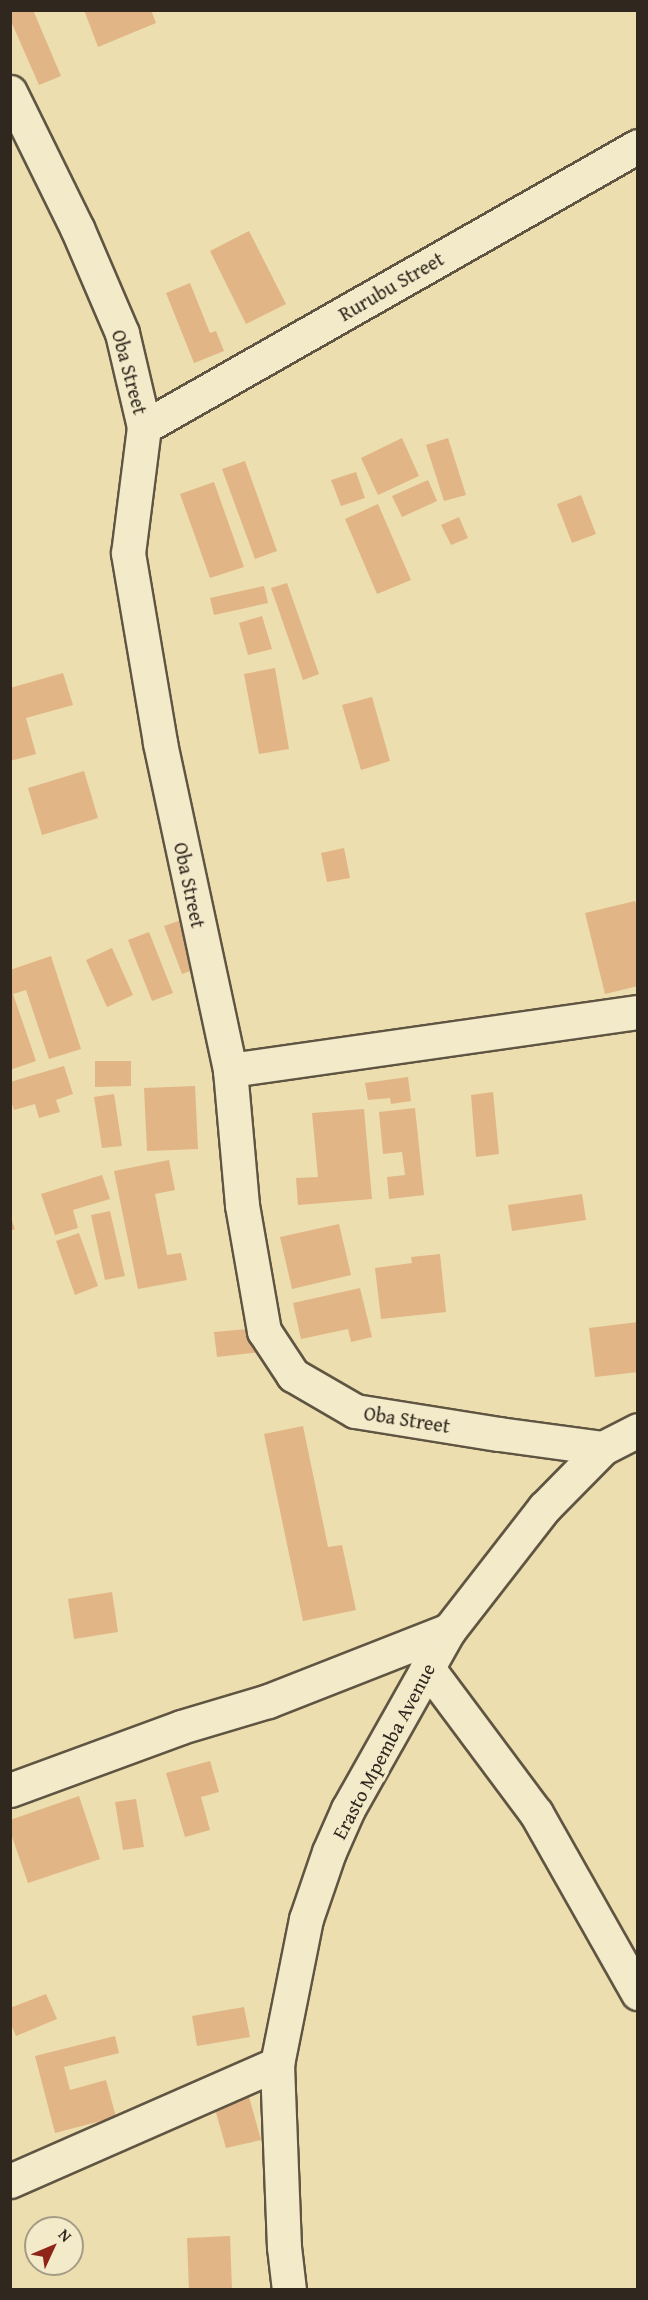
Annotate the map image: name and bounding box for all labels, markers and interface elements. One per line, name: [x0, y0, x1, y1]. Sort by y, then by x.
street label: Rurubu Street: [334, 246, 448, 326]
street label: Oba Street: [107, 327, 153, 417]
street label: Oba Street: [169, 840, 211, 930]
street label: Oba Street: [362, 1400, 452, 1438]
street label: Erasto Mpemba Avenue: [326, 1659, 440, 1843]
north arrow: [24, 2216, 84, 2276]
text: N: [53, 2223, 78, 2247]

